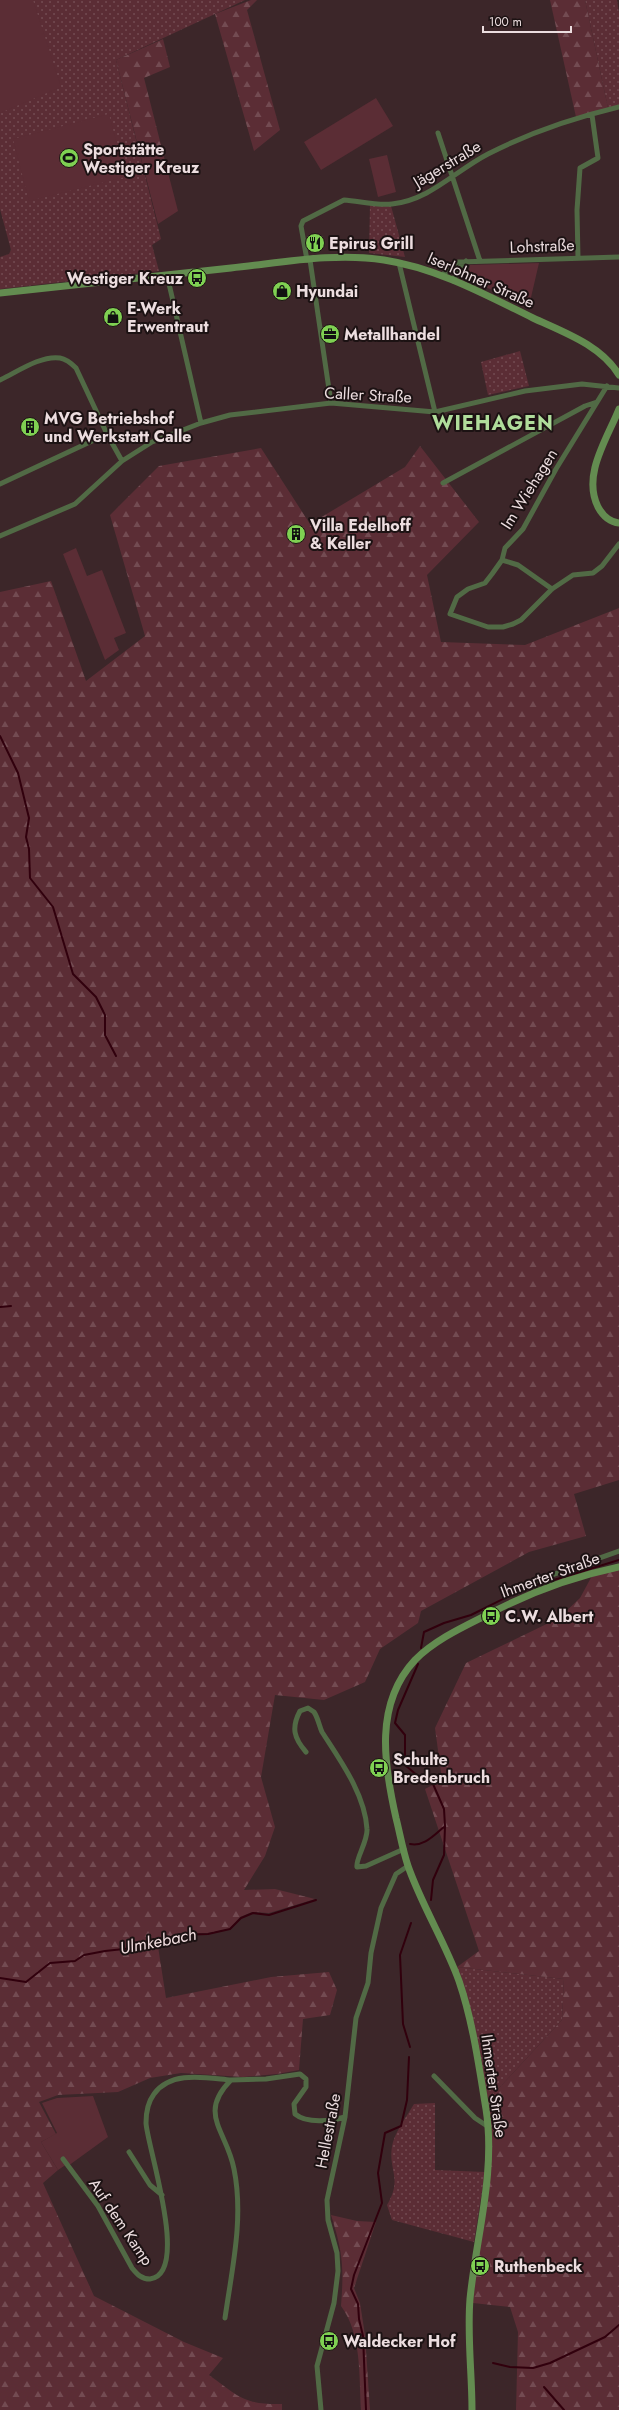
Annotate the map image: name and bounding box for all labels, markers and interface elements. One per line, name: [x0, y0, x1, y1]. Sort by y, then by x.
scale bar: [483, 8, 571, 34]
text: 100 m: [489, 13, 522, 31]
street label: Jägerstraße: [407, 135, 485, 194]
place label: Sportstätte Westiger Kreuz: [83, 138, 200, 179]
sports icon: Sportstätte Westiger Kreuz: [58, 147, 80, 169]
restaurant icon: Epirus Grill: [304, 232, 326, 254]
place label: Epirus Grill: [329, 232, 413, 255]
street label: Lohstraße: [509, 233, 575, 259]
street label: Iserlohner Straße: [424, 246, 538, 314]
place label: Westiger Kreuz: [67, 267, 184, 290]
bus stop icon: Westiger Kreuz: [186, 267, 208, 289]
shop icon: Hyundai: [271, 280, 293, 302]
place label: Hyundai: [296, 280, 358, 303]
place label: E-Werk Erwentraut: [127, 297, 209, 338]
shop icon: E-Werk Erwentraut: [102, 306, 124, 328]
office icon: Metallhandel: [319, 323, 341, 345]
place label: Metallhandel: [344, 323, 440, 346]
street label: Caller Straße: [324, 381, 412, 409]
place label: MVG Betriebshof und Werkstatt Calle: [44, 407, 191, 448]
district label: WIEHAGEN: [432, 409, 554, 438]
building icon: MVG Betriebshof und Werkstatt Calle: [19, 416, 41, 438]
street label: Im Wiehagen: [495, 444, 563, 534]
place label: Villa Edelhoff & Keller: [309, 514, 412, 555]
building icon: Villa Edelhoff & Keller: [285, 523, 307, 545]
street label: Ihmerter Straße: [497, 1546, 603, 1604]
bus stop icon: C.W. Albert: [480, 1605, 502, 1627]
place label: C.W. Albert: [505, 1605, 594, 1628]
place label: Schulte Bredenbruch: [393, 1748, 490, 1789]
bus stop icon: Schulte Bredenbruch: [368, 1757, 390, 1779]
water label: Ulmkebach: [118, 1922, 198, 1960]
street label: Ihmerter Straße: [475, 2033, 513, 2139]
street label: Hellestraße: [309, 2091, 347, 2171]
street label: Auf dem Kamp: [83, 2174, 159, 2270]
bus stop icon: Ruthenbeck: [469, 2255, 491, 2277]
place label: Ruthenbeck: [494, 2255, 583, 2278]
bus stop icon: Waldecker Hof: [318, 2330, 340, 2352]
place label: Waldecker Hof: [343, 2330, 457, 2353]

